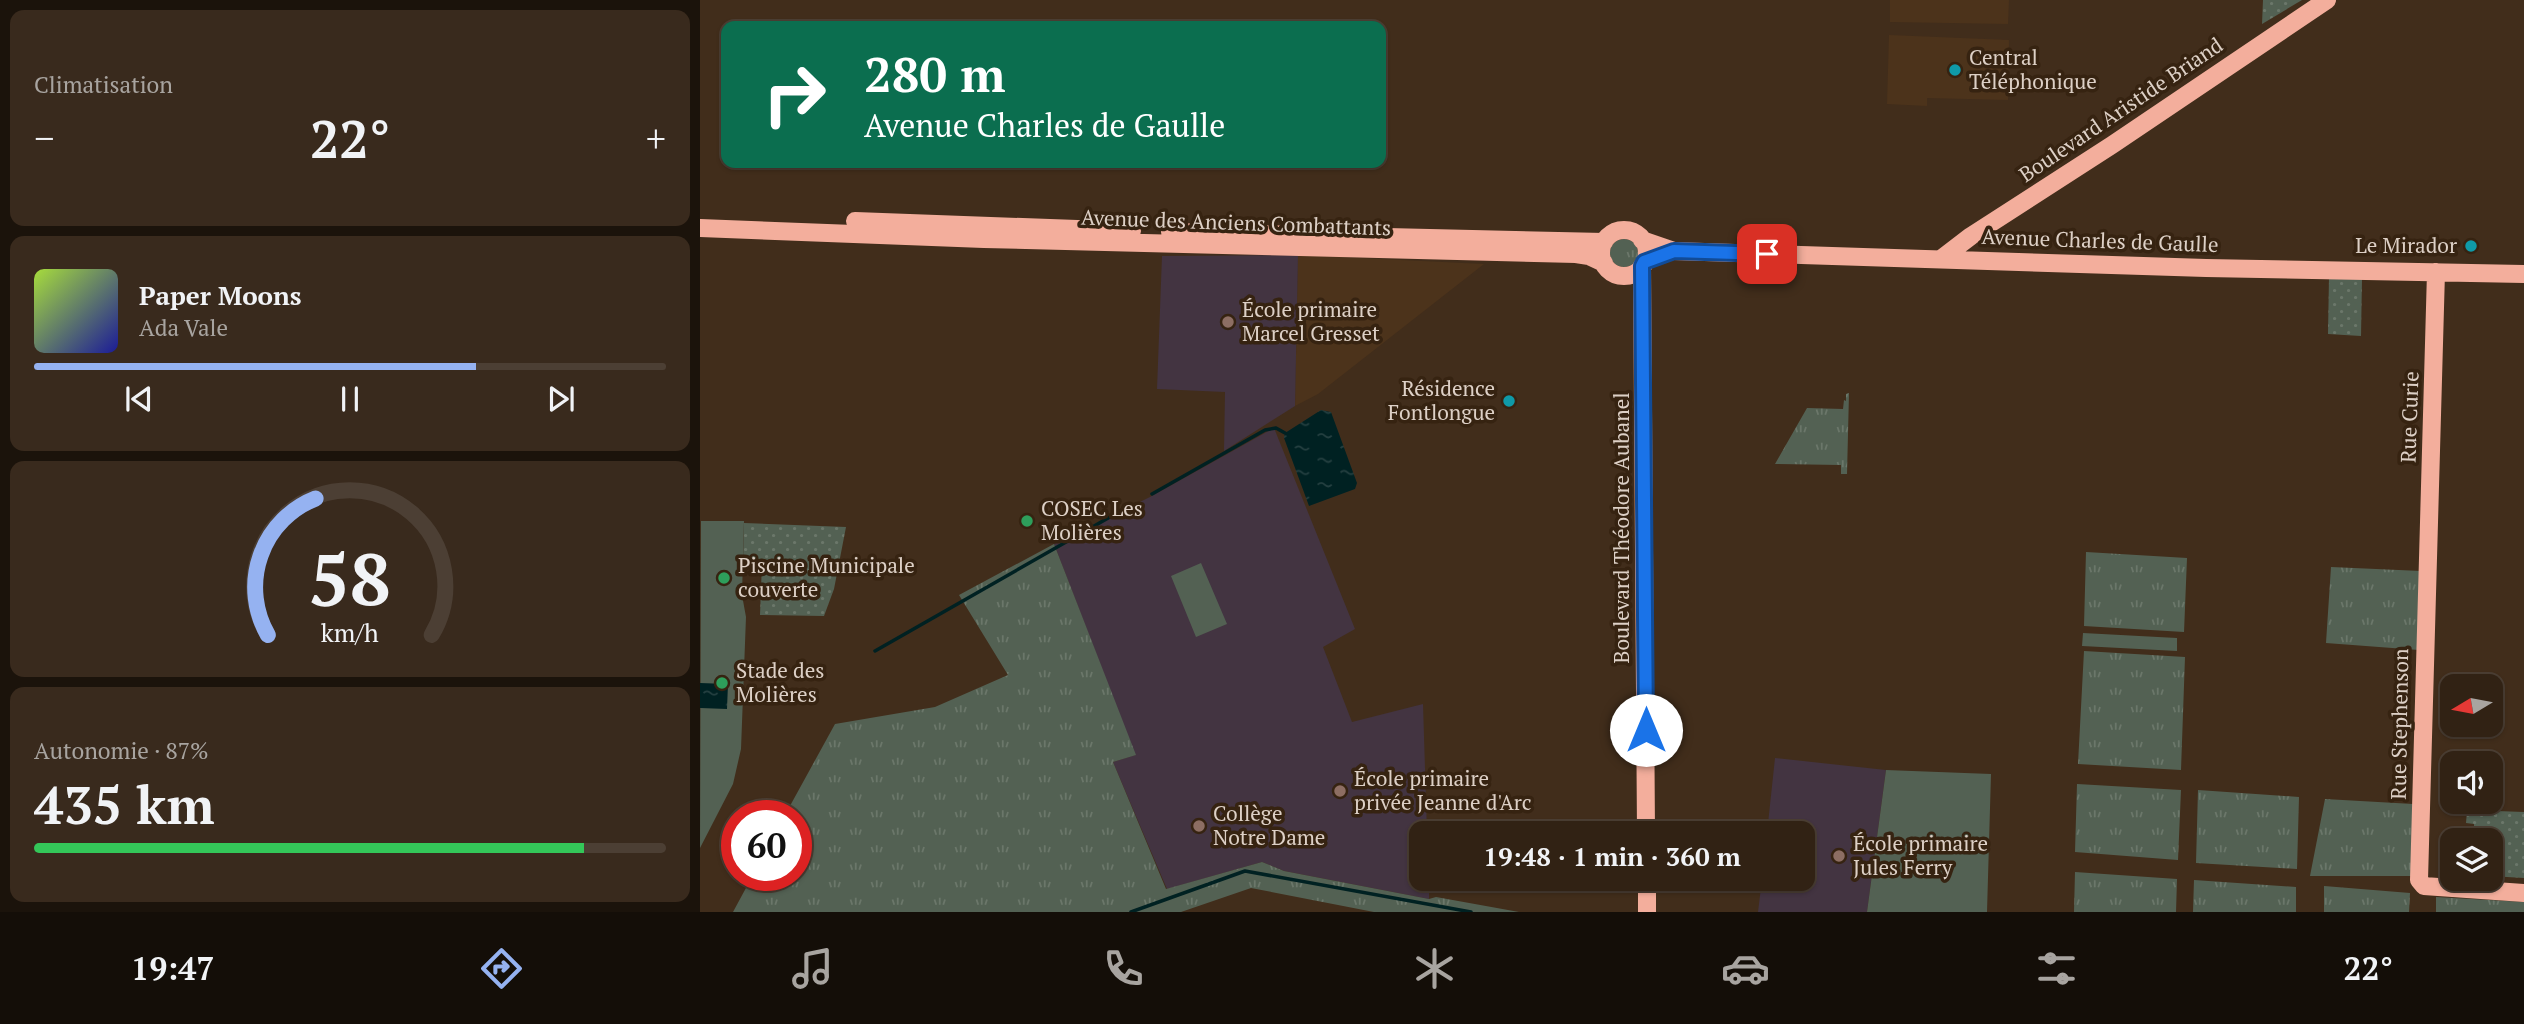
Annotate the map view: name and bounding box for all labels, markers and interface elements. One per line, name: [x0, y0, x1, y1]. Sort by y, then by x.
street label: Boulevard Aristide Briand: [2013, 30, 2228, 188]
text: 280 m: [864, 41, 1006, 106]
place label: Central Téléphonique: [1969, 43, 2097, 95]
icon: right: [749, 49, 840, 140]
marker: Central Téléphonique: [1947, 62, 1963, 78]
text: Climatisation: [34, 69, 173, 100]
text: 22°: [310, 104, 390, 173]
text: Avenue Charles de Gaulle: [864, 104, 1225, 146]
text: −: [34, 113, 54, 163]
text: +: [646, 113, 666, 163]
street label: Avenue des Anciens Combattants: [1080, 203, 1392, 241]
street label: Avenue Charles de Gaulle: [1981, 222, 2219, 258]
pin: [1737, 224, 1797, 284]
place label: Le Mirador: [2355, 231, 2457, 259]
icon: arrive: [1748, 235, 1786, 273]
marker: Le Mirador: [2463, 238, 2479, 254]
text: Paper Moons: [139, 278, 302, 312]
place label: École primaire Marcel Gresset: [1242, 295, 1380, 347]
text: Ada Vale: [139, 312, 228, 343]
marker: École primaire Marcel Gresset: [1220, 314, 1236, 330]
street label: Rue Curie: [2393, 371, 2425, 463]
place label: Résidence Fontlongue: [1388, 374, 1495, 426]
icon: previous: [120, 380, 158, 418]
icon: pause: [331, 380, 369, 418]
icon: next: [542, 380, 580, 418]
street label: Boulevard Théodore Aubanel: [1607, 392, 1635, 664]
marker: Résidence Fontlongue: [1501, 393, 1517, 409]
place label: COSEC Les Molières: [1041, 494, 1143, 546]
marker: COSEC Les Molières: [1019, 513, 1035, 529]
text: 58: [309, 529, 391, 626]
place label: Piscine Municipale couverte: [738, 551, 915, 603]
marker: Piscine Municipale couverte: [716, 570, 732, 586]
text: km/h: [321, 616, 379, 649]
street label: Rue Stephenson: [2384, 648, 2414, 800]
place label: Stade des Molières: [736, 656, 824, 708]
north arrow: [2440, 674, 2502, 737]
map controls: [2440, 674, 2503, 891]
marker: Stade des Molières: [714, 675, 730, 691]
position arrow: [1609, 693, 1683, 767]
text: Autonomie · 87%: [34, 735, 209, 766]
button: sound: [2440, 751, 2503, 814]
place label: École primaire privée Jeanne d'Arc: [1354, 764, 1532, 816]
text: 435 km: [34, 770, 215, 839]
marker: École primaire privée Jeanne d'Arc: [1332, 783, 1348, 799]
place label: Collège Notre Dame: [1213, 799, 1325, 851]
speed limit sign: 60: [721, 800, 812, 891]
marker: Collège Notre Dame: [1191, 818, 1207, 834]
button: layers: [2440, 828, 2503, 891]
place label: École primaire Jules Ferry: [1853, 829, 1988, 881]
text: 19:48 · 1 min · 360 m: [1483, 839, 1741, 873]
marker: École primaire Jules Ferry: [1831, 848, 1847, 864]
icon: directions: [477, 944, 526, 993]
icon: music: [788, 944, 837, 993]
icon: phone: [1099, 944, 1148, 993]
icon: climate: [1410, 944, 1459, 993]
icon: car: [1721, 944, 1770, 993]
icon: filters: [2032, 944, 2081, 993]
text: 19:47: [131, 947, 214, 989]
text: 22°: [2343, 947, 2393, 989]

